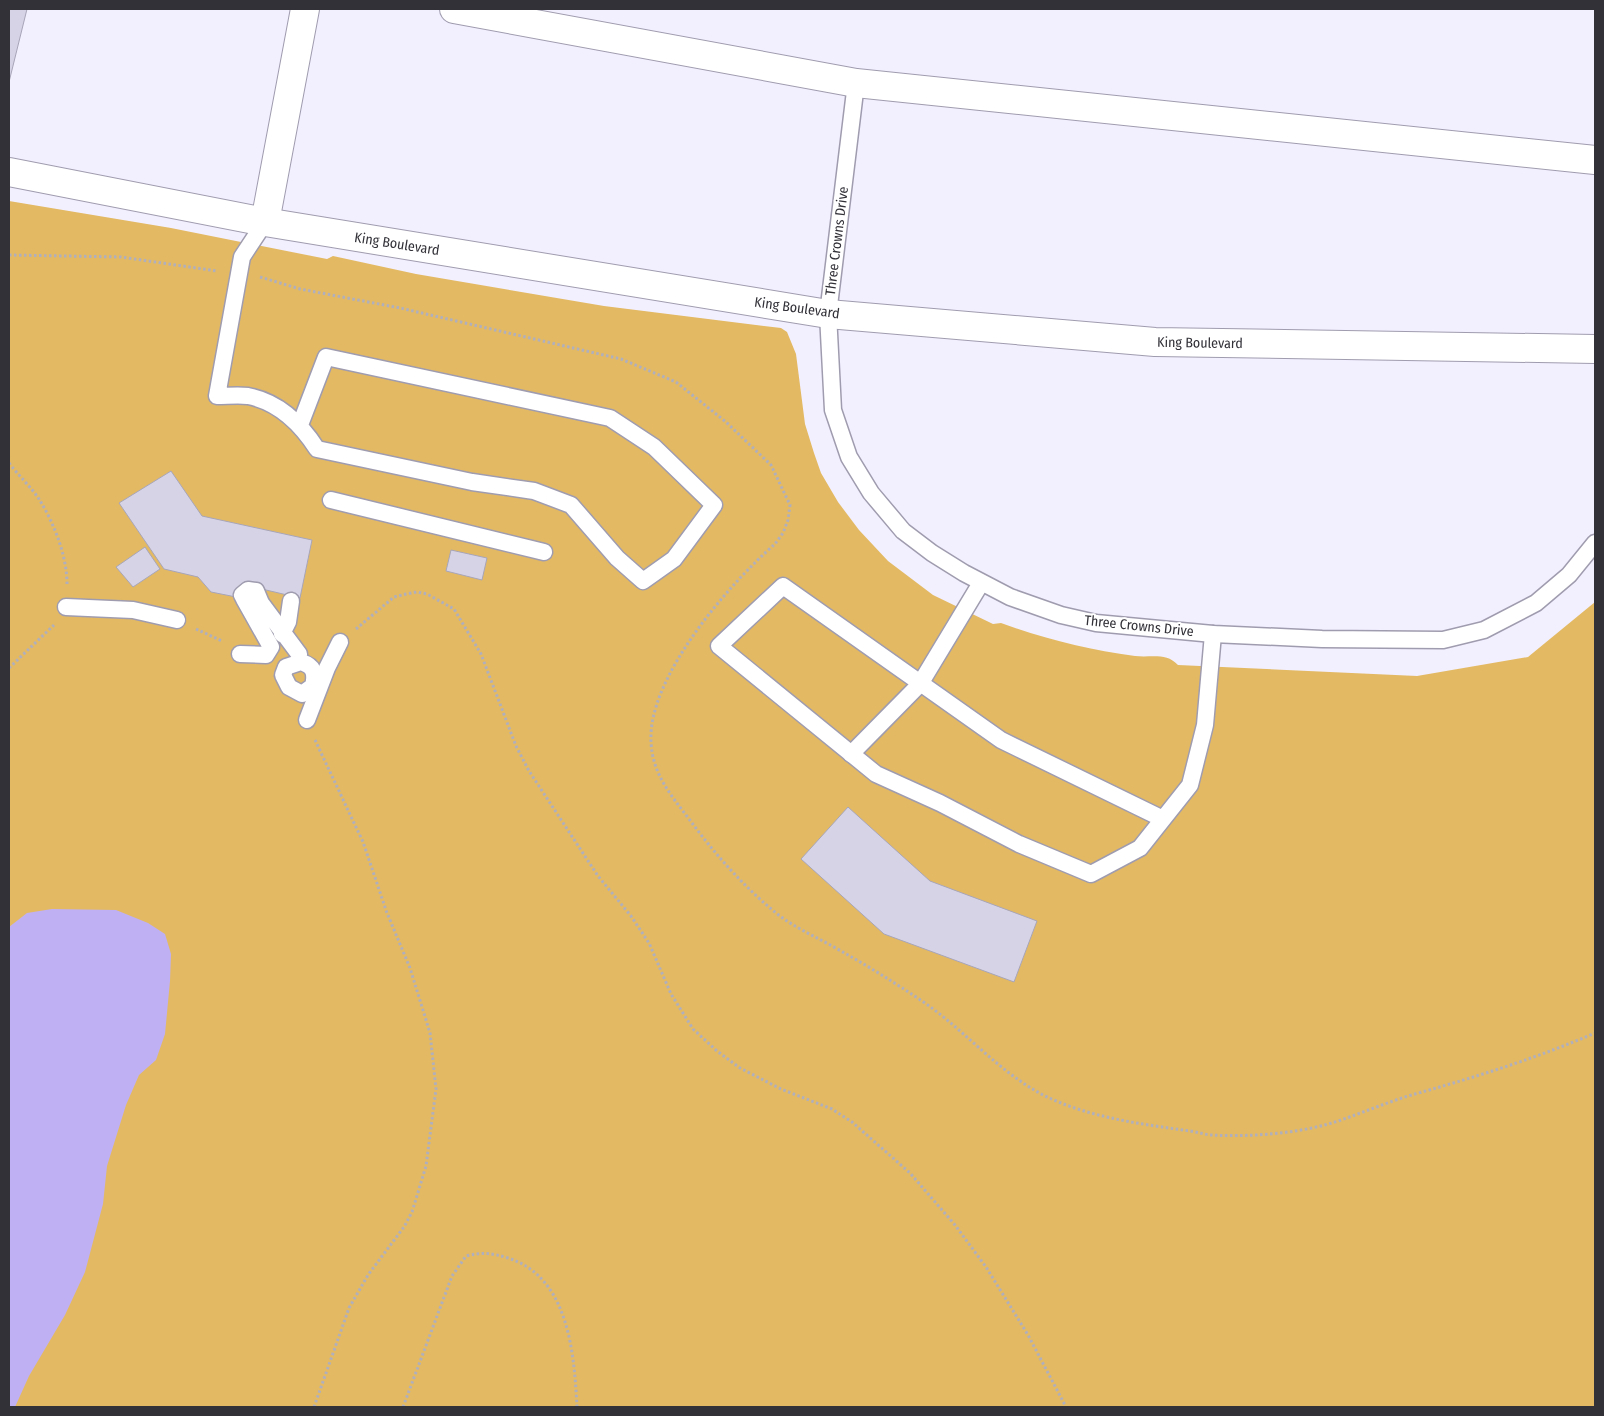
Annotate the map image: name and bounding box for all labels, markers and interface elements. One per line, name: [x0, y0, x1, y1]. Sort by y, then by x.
street label: Three Crowns Drive: [822, 185, 852, 296]
street label: King Boulevard: [353, 229, 441, 259]
street label: King Boulevard: [753, 294, 841, 322]
street label: King Boulevard: [1157, 334, 1243, 352]
street label: Three Crowns Drive: [1084, 612, 1195, 640]

